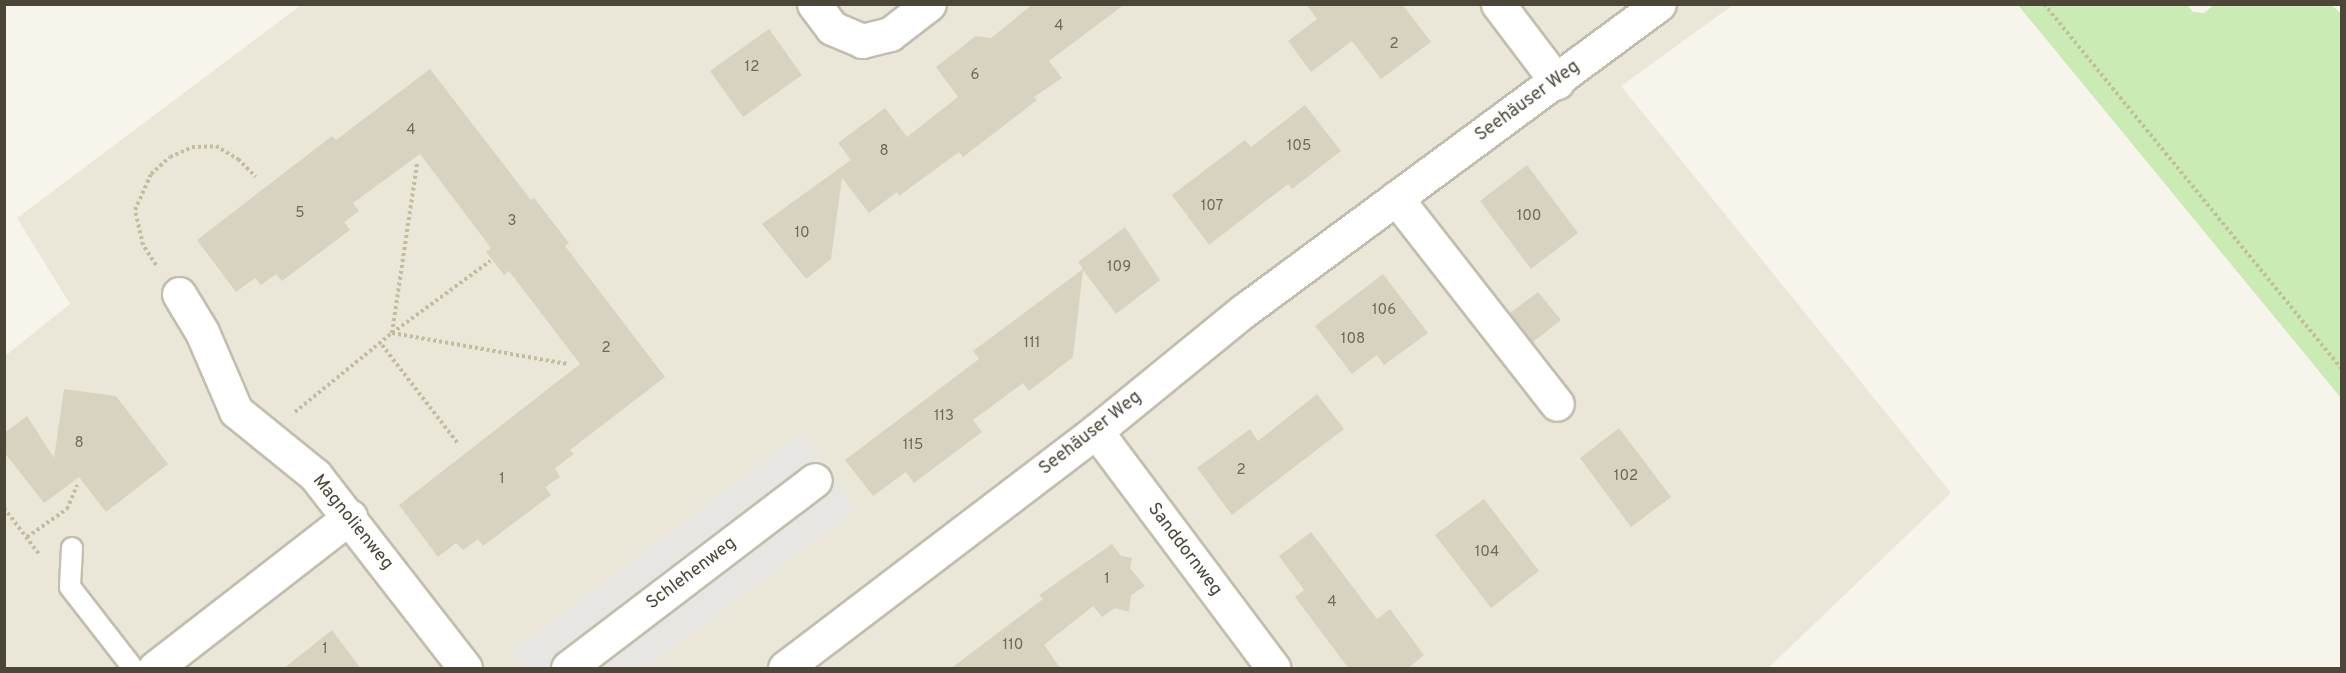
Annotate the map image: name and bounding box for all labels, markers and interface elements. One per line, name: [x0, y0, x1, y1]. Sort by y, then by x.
house number: 4: [1054, 18, 1064, 36]
house number: 2: [1389, 36, 1399, 54]
street label: Seehäuser Weg: [1471, 57, 1585, 147]
house number: 12: [745, 59, 759, 77]
house number: 6: [971, 67, 979, 85]
house number: 4: [406, 122, 416, 140]
house number: 105: [1287, 138, 1311, 156]
house number: 8: [879, 143, 889, 161]
house number: 107: [1201, 198, 1223, 216]
house number: 5: [295, 205, 305, 223]
house number: 100: [1517, 208, 1541, 226]
house number: 3: [507, 213, 517, 231]
house number: 10: [794, 225, 810, 243]
house number: 109: [1107, 259, 1131, 277]
house number: 106: [1372, 302, 1396, 320]
house number: 108: [1341, 331, 1365, 349]
house number: 111: [1024, 335, 1040, 353]
house number: 2: [601, 340, 611, 358]
street label: Seehäuser Weg: [1035, 387, 1147, 481]
house number: 113: [934, 408, 954, 426]
house number: 8: [74, 435, 84, 453]
house number: 115: [903, 437, 923, 455]
house number: 2: [1236, 462, 1246, 480]
house number: 102: [1614, 468, 1638, 486]
street label: Magnolienweg: [307, 471, 397, 575]
house number: 1: [499, 471, 505, 489]
street label: Sanddornweg: [1142, 499, 1226, 601]
street label: Schlehenweg: [643, 533, 741, 615]
house number: 104: [1475, 544, 1499, 562]
house number: 1: [1104, 571, 1110, 589]
house number: 4: [1327, 594, 1337, 612]
house number: 110: [1003, 637, 1023, 655]
house number: 1: [322, 641, 328, 659]

